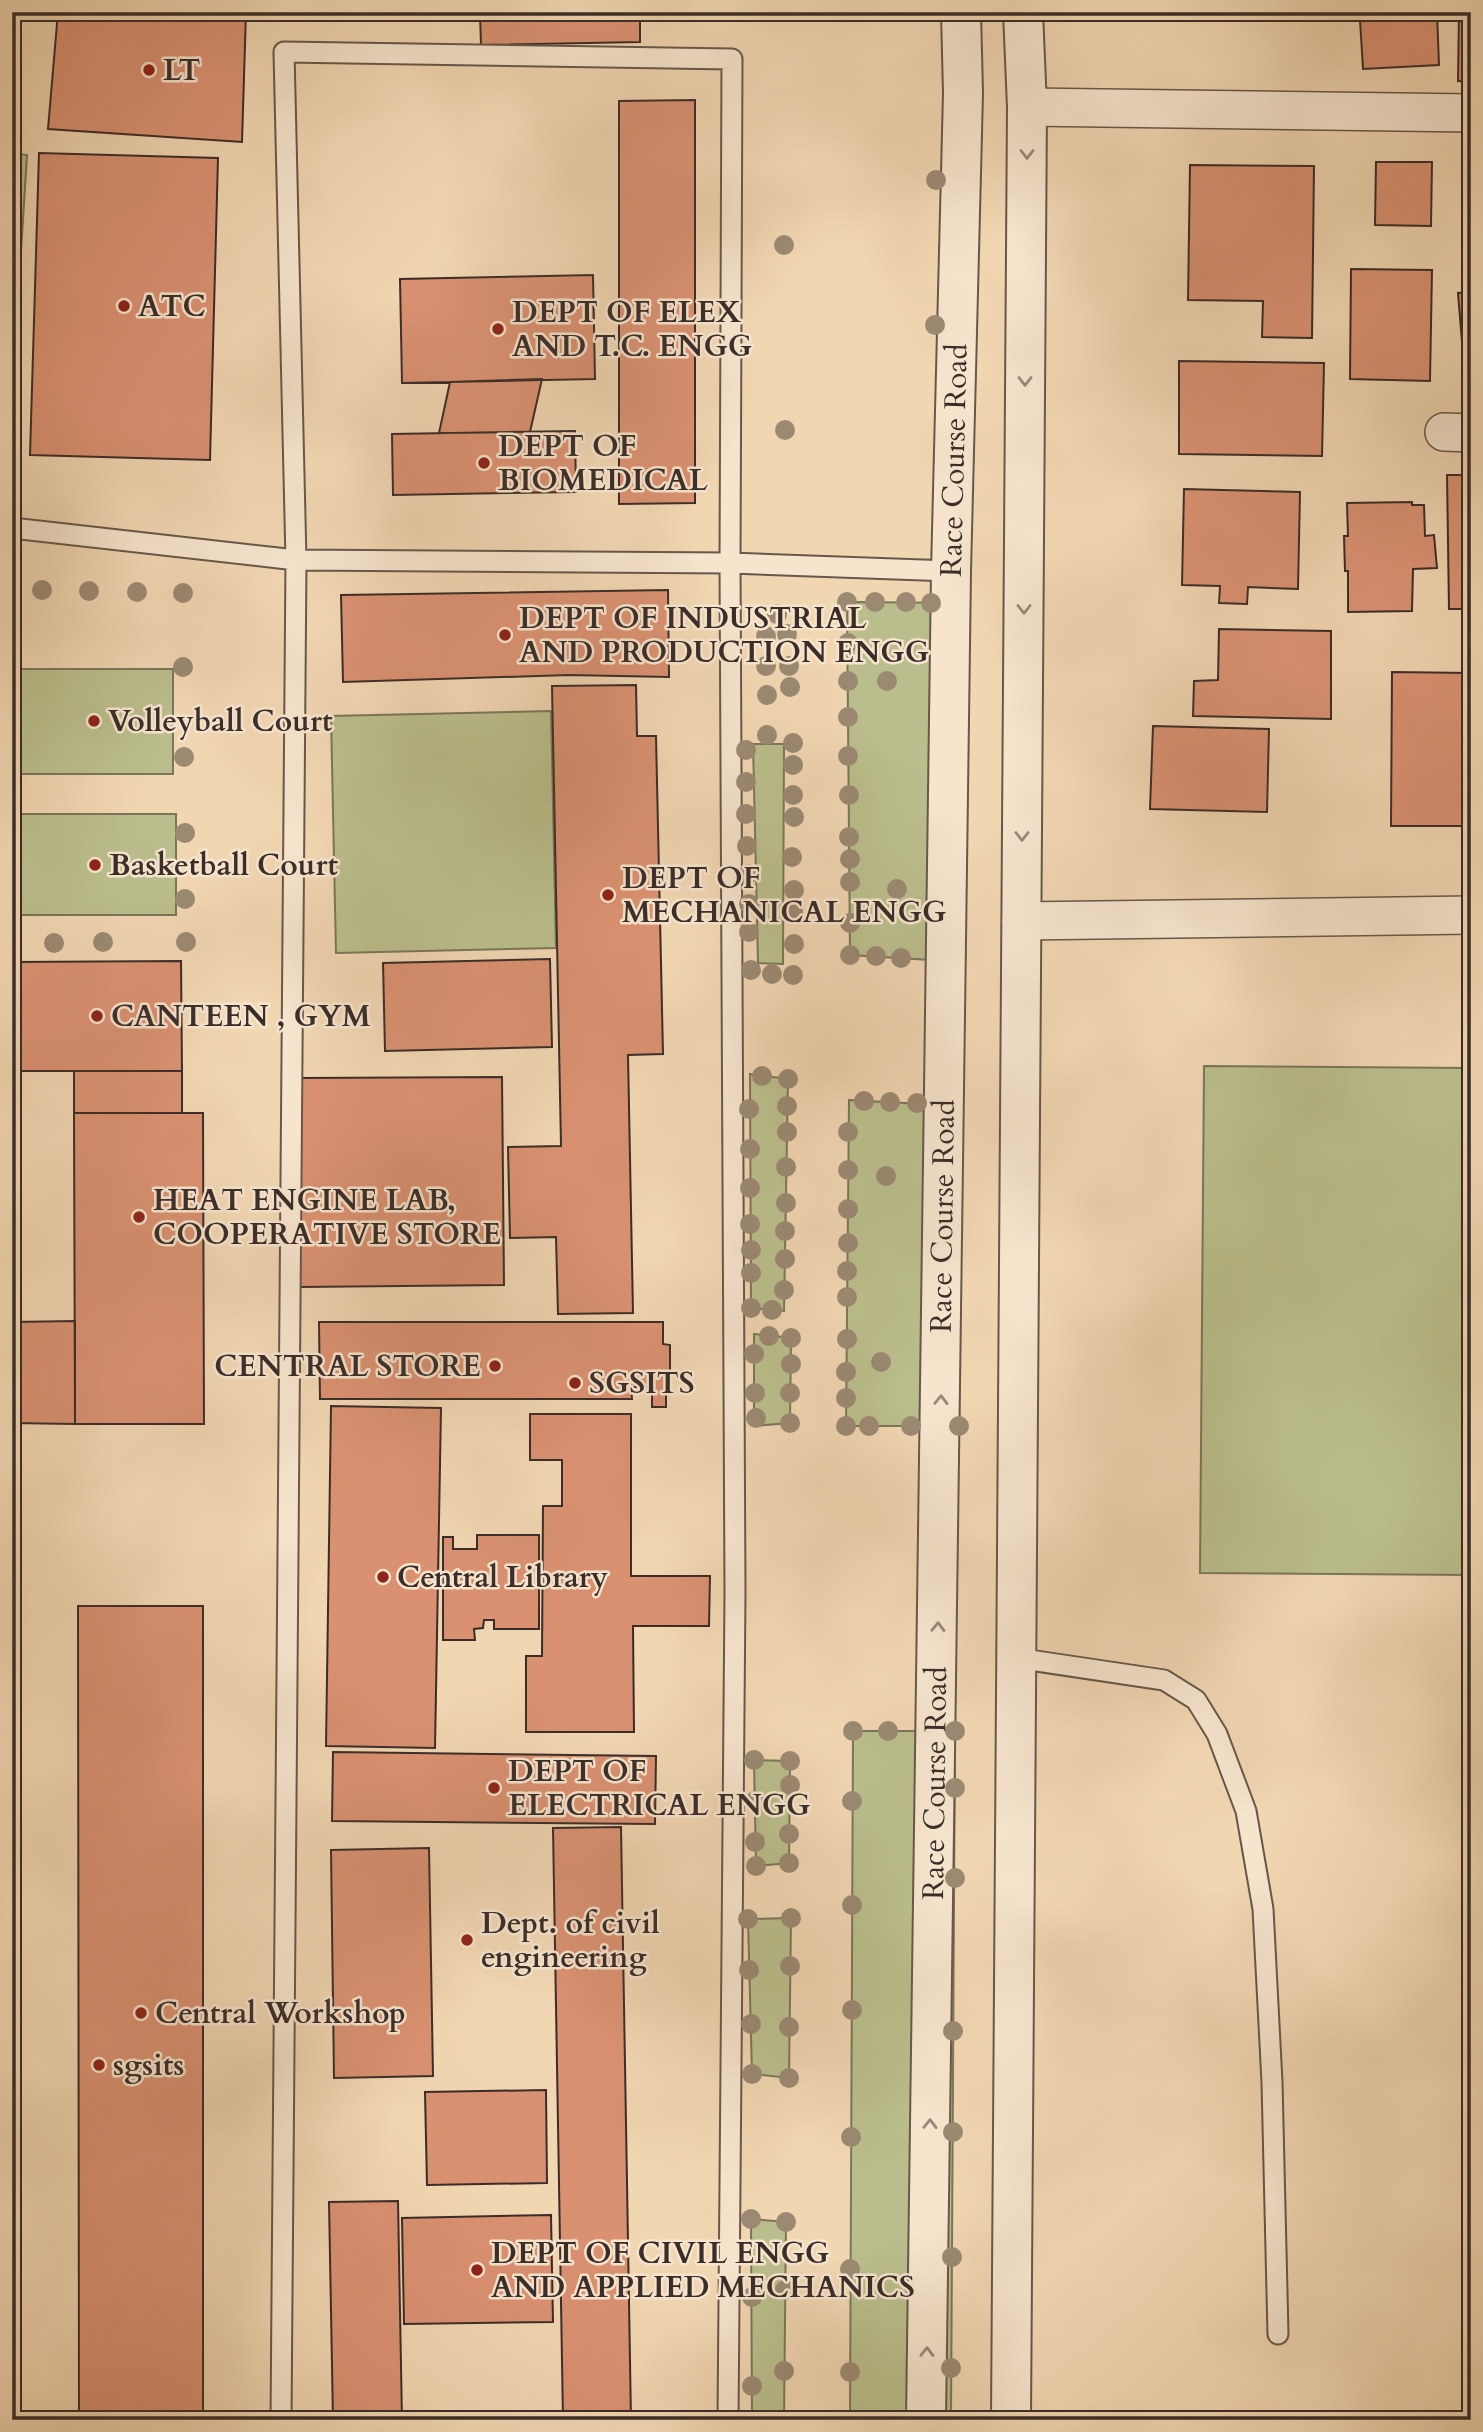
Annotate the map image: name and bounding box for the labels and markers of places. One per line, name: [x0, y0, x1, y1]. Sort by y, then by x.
place label: LT: [163, 50, 200, 91]
marker: LT: [141, 62, 157, 78]
place label: ATC: [138, 286, 206, 327]
place label: DEPT OF ELEX AND T.C. ENGG: [512, 292, 752, 367]
marker: ATC: [116, 298, 132, 314]
marker: DEPT OF ELEX AND T.C. ENGG: [490, 321, 506, 337]
place label: DEPT OF BIOMEDICAL: [498, 426, 708, 501]
marker: DEPT OF BIOMEDICAL: [476, 455, 492, 471]
place label: DEPT OF INDUSTRIAL AND PRODUCTION ENGG: [519, 598, 929, 673]
marker: DEPT OF INDUSTRIAL AND PRODUCTION ENGG: [497, 627, 513, 643]
place label: Volleyball Court: [108, 701, 333, 742]
marker: Volleyball Court: [86, 713, 102, 729]
place label: Basketball Court: [109, 845, 338, 886]
marker: Basketball Court: [87, 857, 103, 873]
place label: DEPT OF MECHANICAL ENGG: [622, 858, 946, 933]
marker: DEPT OF MECHANICAL ENGG: [600, 887, 616, 903]
place label: CANTEEN , GYM: [111, 996, 371, 1037]
marker: CANTEEN , GYM: [89, 1008, 105, 1024]
place label: HEAT ENGINE LAB, COOPERATIVE STORE: [153, 1180, 501, 1255]
marker: HEAT ENGINE LAB, COOPERATIVE STORE: [131, 1209, 147, 1225]
place label: CENTRAL STORE: [214, 1346, 481, 1387]
marker: CENTRAL STORE: [487, 1358, 503, 1374]
place label: SGSITS: [589, 1363, 695, 1404]
marker: SGSITS: [567, 1375, 583, 1391]
place label: Central Library: [397, 1557, 608, 1598]
marker: Central Library: [375, 1569, 391, 1585]
place label: DEPT OF ELECTRICAL ENGG: [508, 1751, 811, 1826]
marker: DEPT OF ELECTRICAL ENGG: [486, 1780, 502, 1796]
place label: Dept. of civil engineering: [481, 1903, 660, 1978]
marker: Dept. of civil engineering: [459, 1932, 475, 1948]
place label: Central Workshop: [155, 1993, 406, 2034]
marker: Central Workshop: [133, 2005, 149, 2021]
place label: sgsits: [113, 2045, 184, 2086]
marker: sgsits: [91, 2057, 107, 2073]
place label: DEPT OF CIVIL ENGG AND APPLIED MECHANICS: [491, 2233, 915, 2308]
marker: DEPT OF CIVIL ENGG AND APPLIED MECHANICS: [469, 2262, 485, 2278]

